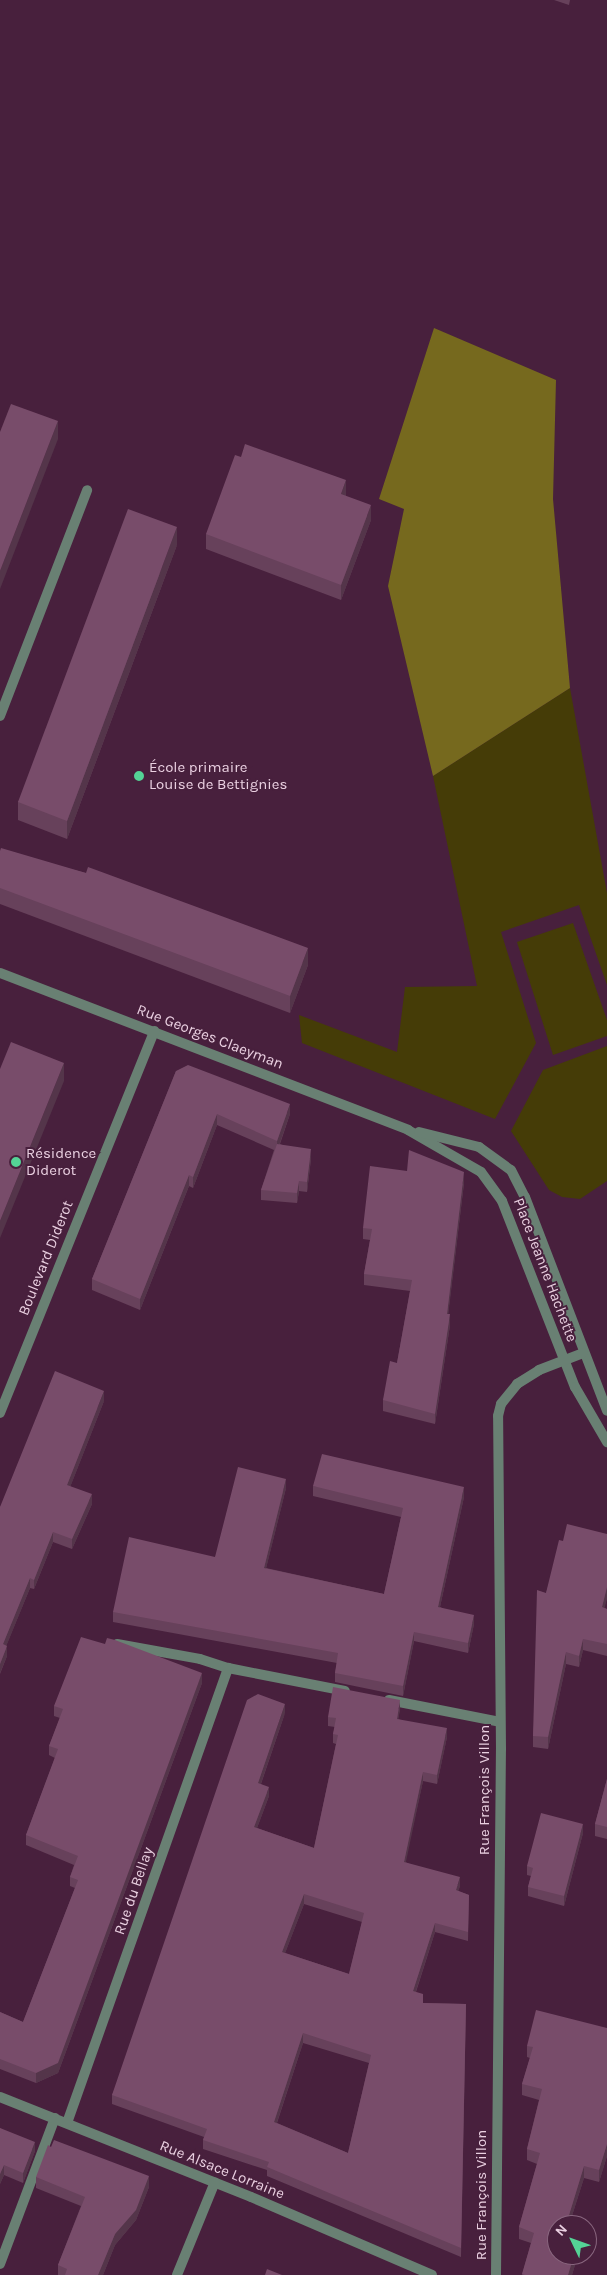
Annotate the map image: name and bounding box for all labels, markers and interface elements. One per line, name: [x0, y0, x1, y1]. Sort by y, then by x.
place label: École primaire Louise de Bettignies: [149, 758, 287, 793]
marker: École primaire Louise de Bettignies: [133, 770, 145, 782]
street label: Rue Georges Claeyman: [134, 1001, 286, 1073]
place label: Résidence Diderot: [26, 1144, 96, 1179]
marker: Résidence Diderot: [10, 1156, 22, 1168]
street label: Place Jeanne Hachette: [509, 1195, 581, 1345]
street label: Boulevard Diderot: [15, 1198, 77, 1318]
street label: Rue François Villon: [476, 1725, 494, 1855]
street label: Rue du Bellay: [111, 1845, 157, 1937]
street label: Rue François Villon: [473, 2130, 491, 2260]
street label: Rue Alsace Lorraine: [157, 2137, 287, 2203]
north arrow: [547, 2215, 597, 2265]
text: N: [552, 2221, 571, 2240]

